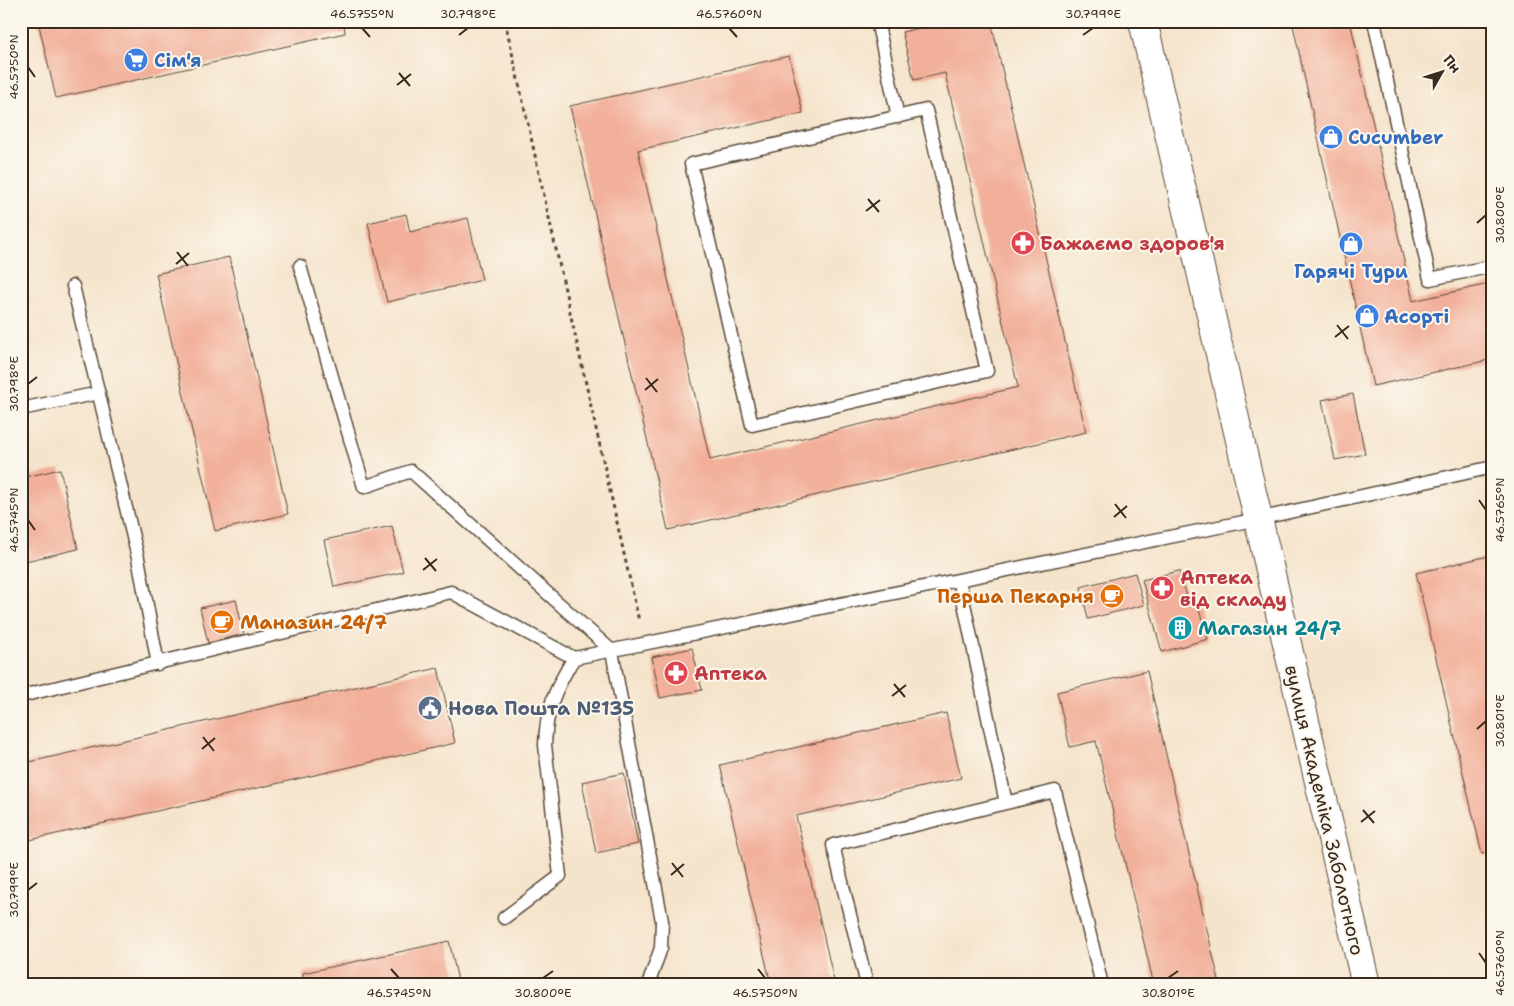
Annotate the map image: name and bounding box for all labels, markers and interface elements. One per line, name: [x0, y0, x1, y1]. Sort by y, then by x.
text: 46.5755°N: [330, 6, 394, 22]
text: 30.798°E: [440, 6, 496, 22]
text: 46.5760°N: [696, 6, 762, 22]
text: 30.799°E: [1065, 6, 1121, 22]
text: 46.5750°N: [6, 34, 22, 100]
supermarket icon: Сім'я: [123, 47, 149, 73]
place label: Сім'я: [154, 48, 201, 73]
north arrow: [1416, 48, 1466, 98]
text: Пн: [1439, 51, 1465, 77]
shop icon: Cucumber: [1318, 124, 1344, 150]
place label: Cucumber: [1348, 125, 1443, 150]
text: 30.800°E: [1492, 186, 1508, 244]
pharmacy icon: Бажаємо здоров'я: [1010, 230, 1036, 256]
place label: Бажаємо здоров'я: [1040, 231, 1225, 256]
shop icon: Гарячi Тури: [1338, 231, 1364, 257]
place label: Гарячi Тури: [1294, 259, 1408, 284]
shop icon: Асортi: [1354, 303, 1380, 329]
place label: Асортi: [1384, 304, 1449, 329]
text: 30.798°E: [6, 356, 22, 412]
text: 46.5765°N: [1492, 478, 1508, 542]
text: 46.5745°N: [6, 488, 22, 552]
place label: Аптека від складу: [1180, 565, 1287, 612]
pharmacy icon: Аптека від складу: [1149, 575, 1175, 601]
cafe icon: Перша Пекарня: [1099, 583, 1125, 609]
place label: Перша Пекарня: [937, 584, 1094, 609]
cafe icon: Маназин 24/7: [209, 609, 235, 635]
place label: Маназин 24/7: [240, 610, 387, 635]
building icon: Магазин 24/7: [1167, 615, 1193, 641]
place label: Магазин 24/7: [1198, 616, 1341, 641]
pharmacy icon: Аптека: [663, 660, 689, 686]
place label: Аптека: [694, 661, 767, 686]
street label: вулиця Академіка Заболотного: [1279, 662, 1370, 958]
text: 30.801°E: [1492, 694, 1508, 748]
public building icon: Нова Пошта №135: [417, 695, 443, 721]
place label: Нова Пошта №135: [448, 696, 634, 721]
text: 30.799°E: [6, 862, 22, 918]
text: 46.5760°N: [1492, 930, 1508, 996]
text: 46.5745°N: [367, 985, 431, 1001]
text: 30.800°E: [514, 985, 572, 1001]
text: 46.5750°N: [732, 985, 798, 1001]
text: 30.801°E: [1141, 985, 1195, 1001]

